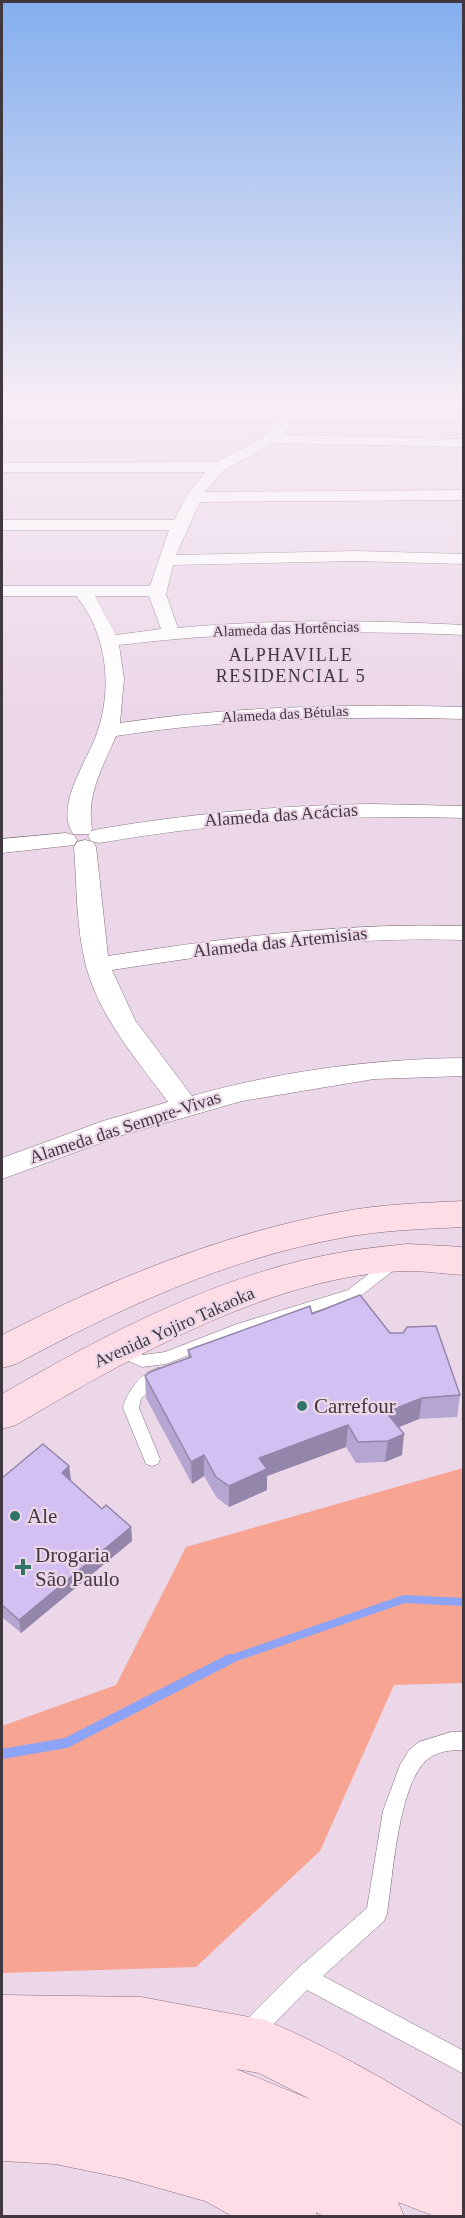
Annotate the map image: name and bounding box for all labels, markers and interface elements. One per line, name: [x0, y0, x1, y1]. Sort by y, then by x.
street label: Alameda das Hortências: [212, 618, 360, 640]
district label: ALPHAVILLE RESIDENCIAL 5: [216, 645, 366, 686]
street label: Alameda das Bétulas: [221, 703, 349, 725]
street label: Alameda das Acácias: [204, 800, 358, 830]
street label: Alameda das Artemisias: [192, 923, 368, 961]
street label: Alameda das Sempre-Vivas: [27, 1087, 223, 1167]
street label: Avenida Yojiro Takaoka: [91, 1283, 257, 1371]
place label: Carrefour: [314, 1394, 396, 1418]
marker: Carrefour: [295, 1399, 309, 1413]
place label: Ale: [27, 1504, 57, 1528]
marker: Ale: [8, 1509, 22, 1523]
place label: Drogaria São Paulo: [35, 1543, 120, 1591]
marker: Drogaria São Paulo: [16, 1560, 30, 1574]

